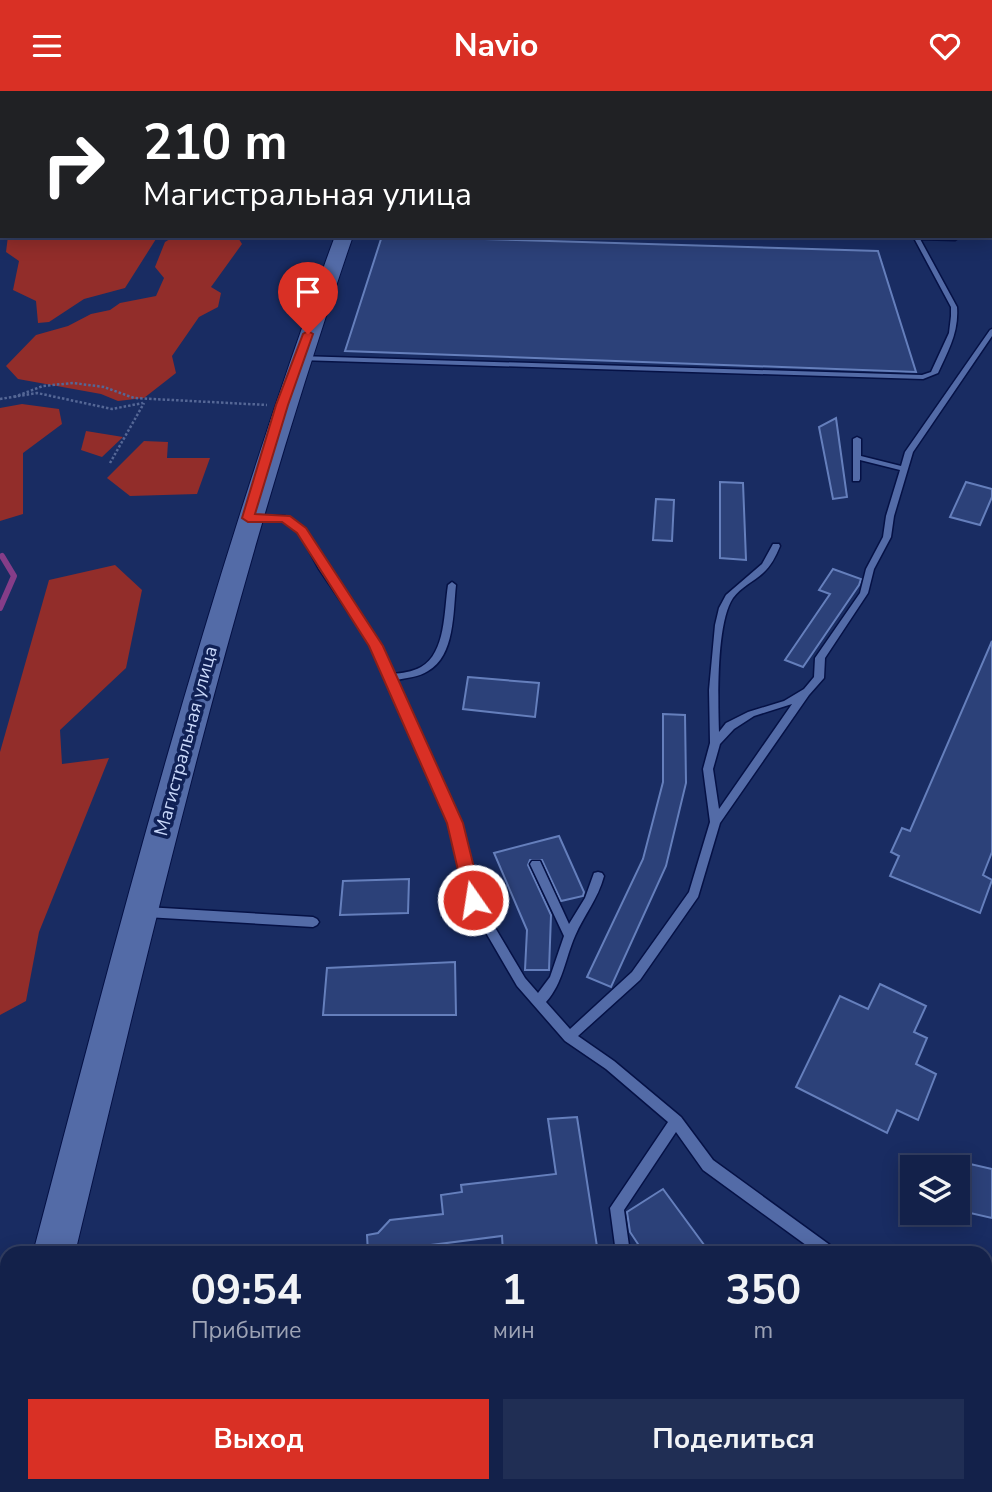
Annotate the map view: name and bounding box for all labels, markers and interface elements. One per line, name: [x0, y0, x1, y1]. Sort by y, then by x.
text: Navio: [454, 24, 538, 67]
icon: menu: [28, 27, 66, 65]
icon: heart: [926, 27, 964, 65]
text: 210 m: [143, 109, 287, 176]
icon: right: [28, 119, 119, 210]
text: Магистральная улица: [143, 173, 472, 216]
pin: [278, 262, 338, 334]
icon: arrive: [289, 273, 327, 311]
street label: Магистральная улица: [148, 643, 224, 839]
position arrow: [436, 863, 510, 937]
map controls: [900, 1155, 970, 1225]
button: layers: [900, 1155, 970, 1225]
text: 09:54: [191, 1262, 302, 1319]
text: 1: [501, 1262, 526, 1319]
text: 350: [726, 1262, 801, 1319]
text: Прибытие: [191, 1315, 302, 1346]
text: мин: [493, 1315, 535, 1346]
text: m: [754, 1315, 773, 1346]
button: Выход: [28, 1399, 489, 1479]
button: Поделиться: [503, 1399, 964, 1479]

